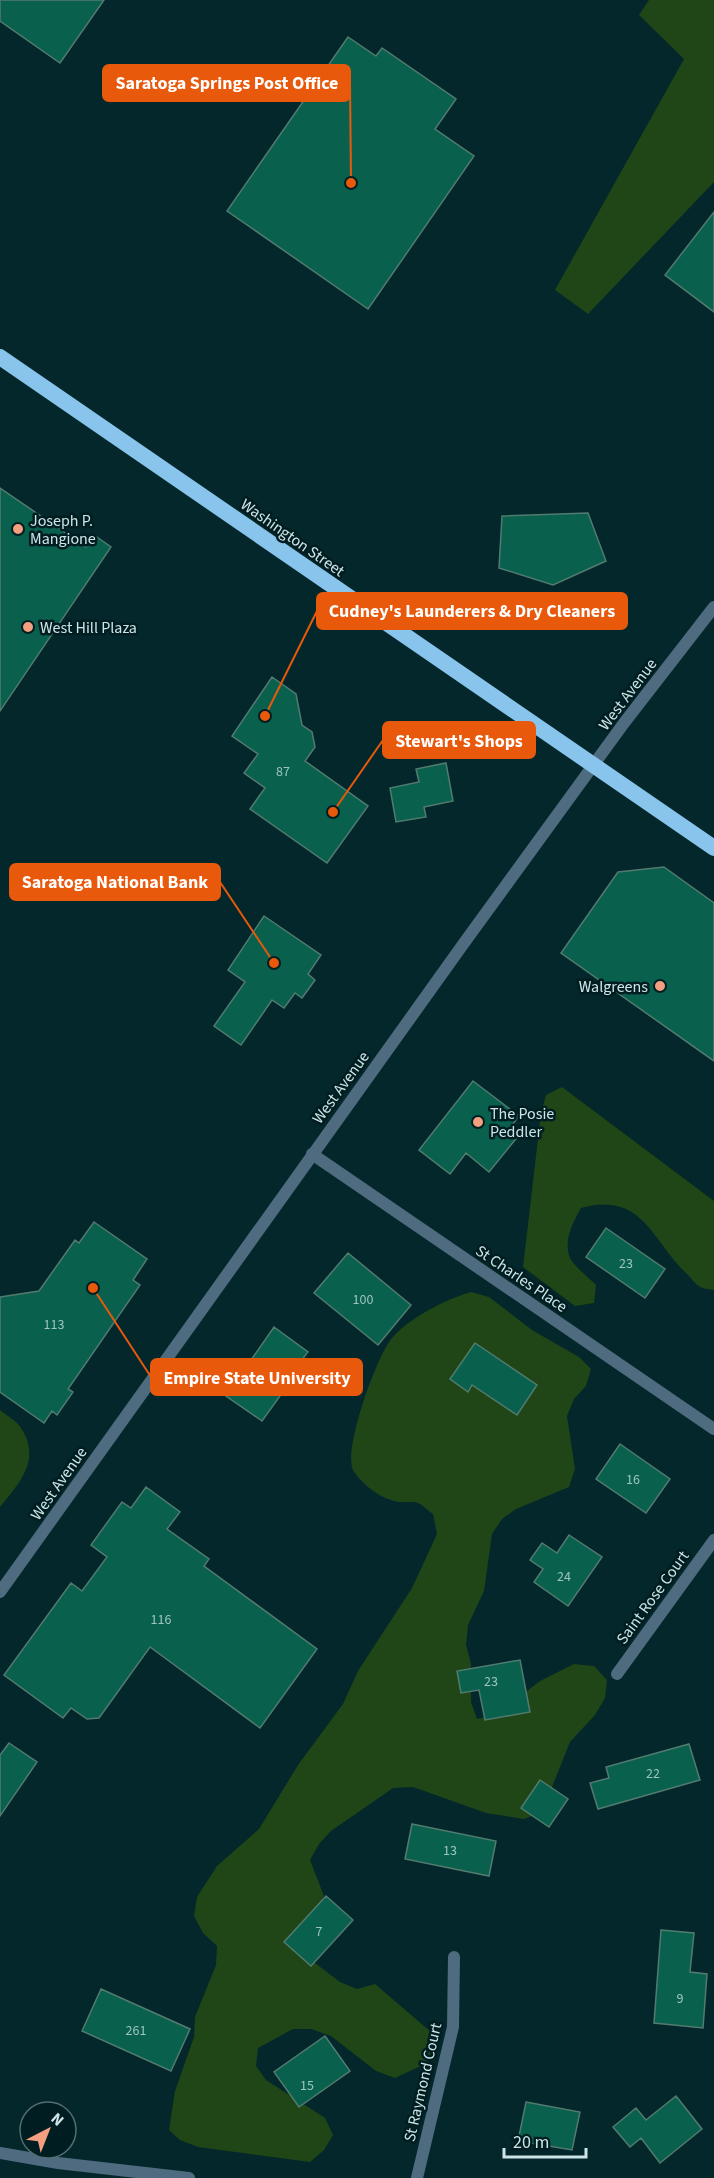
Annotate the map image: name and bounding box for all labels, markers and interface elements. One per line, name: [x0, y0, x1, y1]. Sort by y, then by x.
callout: Saratoga Springs Post Office: [103, 65, 350, 101]
text: Saratoga Springs Post Office: [116, 71, 338, 96]
street label: Washington Street: [236, 494, 349, 582]
place label: Joseph P. Mangione: [30, 510, 96, 550]
marker: Joseph P. Mangione: [11, 522, 25, 536]
callout: Cudney's Launderers & Dry Cleaners: [317, 593, 627, 629]
text: Cudney's Launderers & Dry Cleaners: [329, 599, 615, 624]
place label: West Hill Plaza: [40, 617, 137, 639]
marker: West Hill Plaza: [21, 620, 35, 634]
street label: West Avenue: [593, 654, 662, 735]
callout: Stewart's Shops: [383, 722, 535, 758]
text: Stewart's Shops: [395, 729, 523, 754]
house number: 87: [276, 762, 290, 782]
callout: Saratoga National Bank: [10, 864, 220, 900]
text: Saratoga National Bank: [22, 870, 208, 895]
place label: Walgreens: [579, 976, 648, 998]
marker: Walgreens: [653, 979, 667, 993]
street label: West Avenue: [307, 1047, 375, 1128]
place label: The Posie Peddler: [490, 1103, 554, 1143]
marker: The Posie Peddler: [471, 1115, 485, 1129]
street label: St Charles Place: [471, 1240, 572, 1318]
house number: 23: [619, 1254, 633, 1274]
house number: 100: [353, 1290, 373, 1310]
house number: 113: [44, 1315, 64, 1335]
callout: Empire State University: [151, 1359, 362, 1395]
text: Empire State University: [163, 1366, 351, 1391]
street label: West Avenue: [25, 1442, 92, 1525]
house number: 16: [626, 1470, 640, 1490]
street label: Saint Rose Court: [611, 1546, 695, 1649]
house number: 24: [557, 1567, 571, 1587]
house number: 116: [151, 1610, 171, 1630]
house number: 23: [484, 1672, 498, 1692]
house number: 22: [646, 1764, 660, 1784]
house number: 13: [443, 1841, 457, 1861]
house number: 7: [316, 1922, 323, 1942]
house number: 9: [677, 1989, 684, 2009]
street label: St Raymond Court: [399, 2020, 448, 2144]
house number: 261: [126, 2021, 146, 2041]
house number: 15: [300, 2076, 314, 2096]
north arrow: [18, 2100, 78, 2160]
text: N: [46, 2108, 69, 2131]
scale bar: [504, 2121, 586, 2159]
text: 20 m: [513, 2130, 549, 2155]

